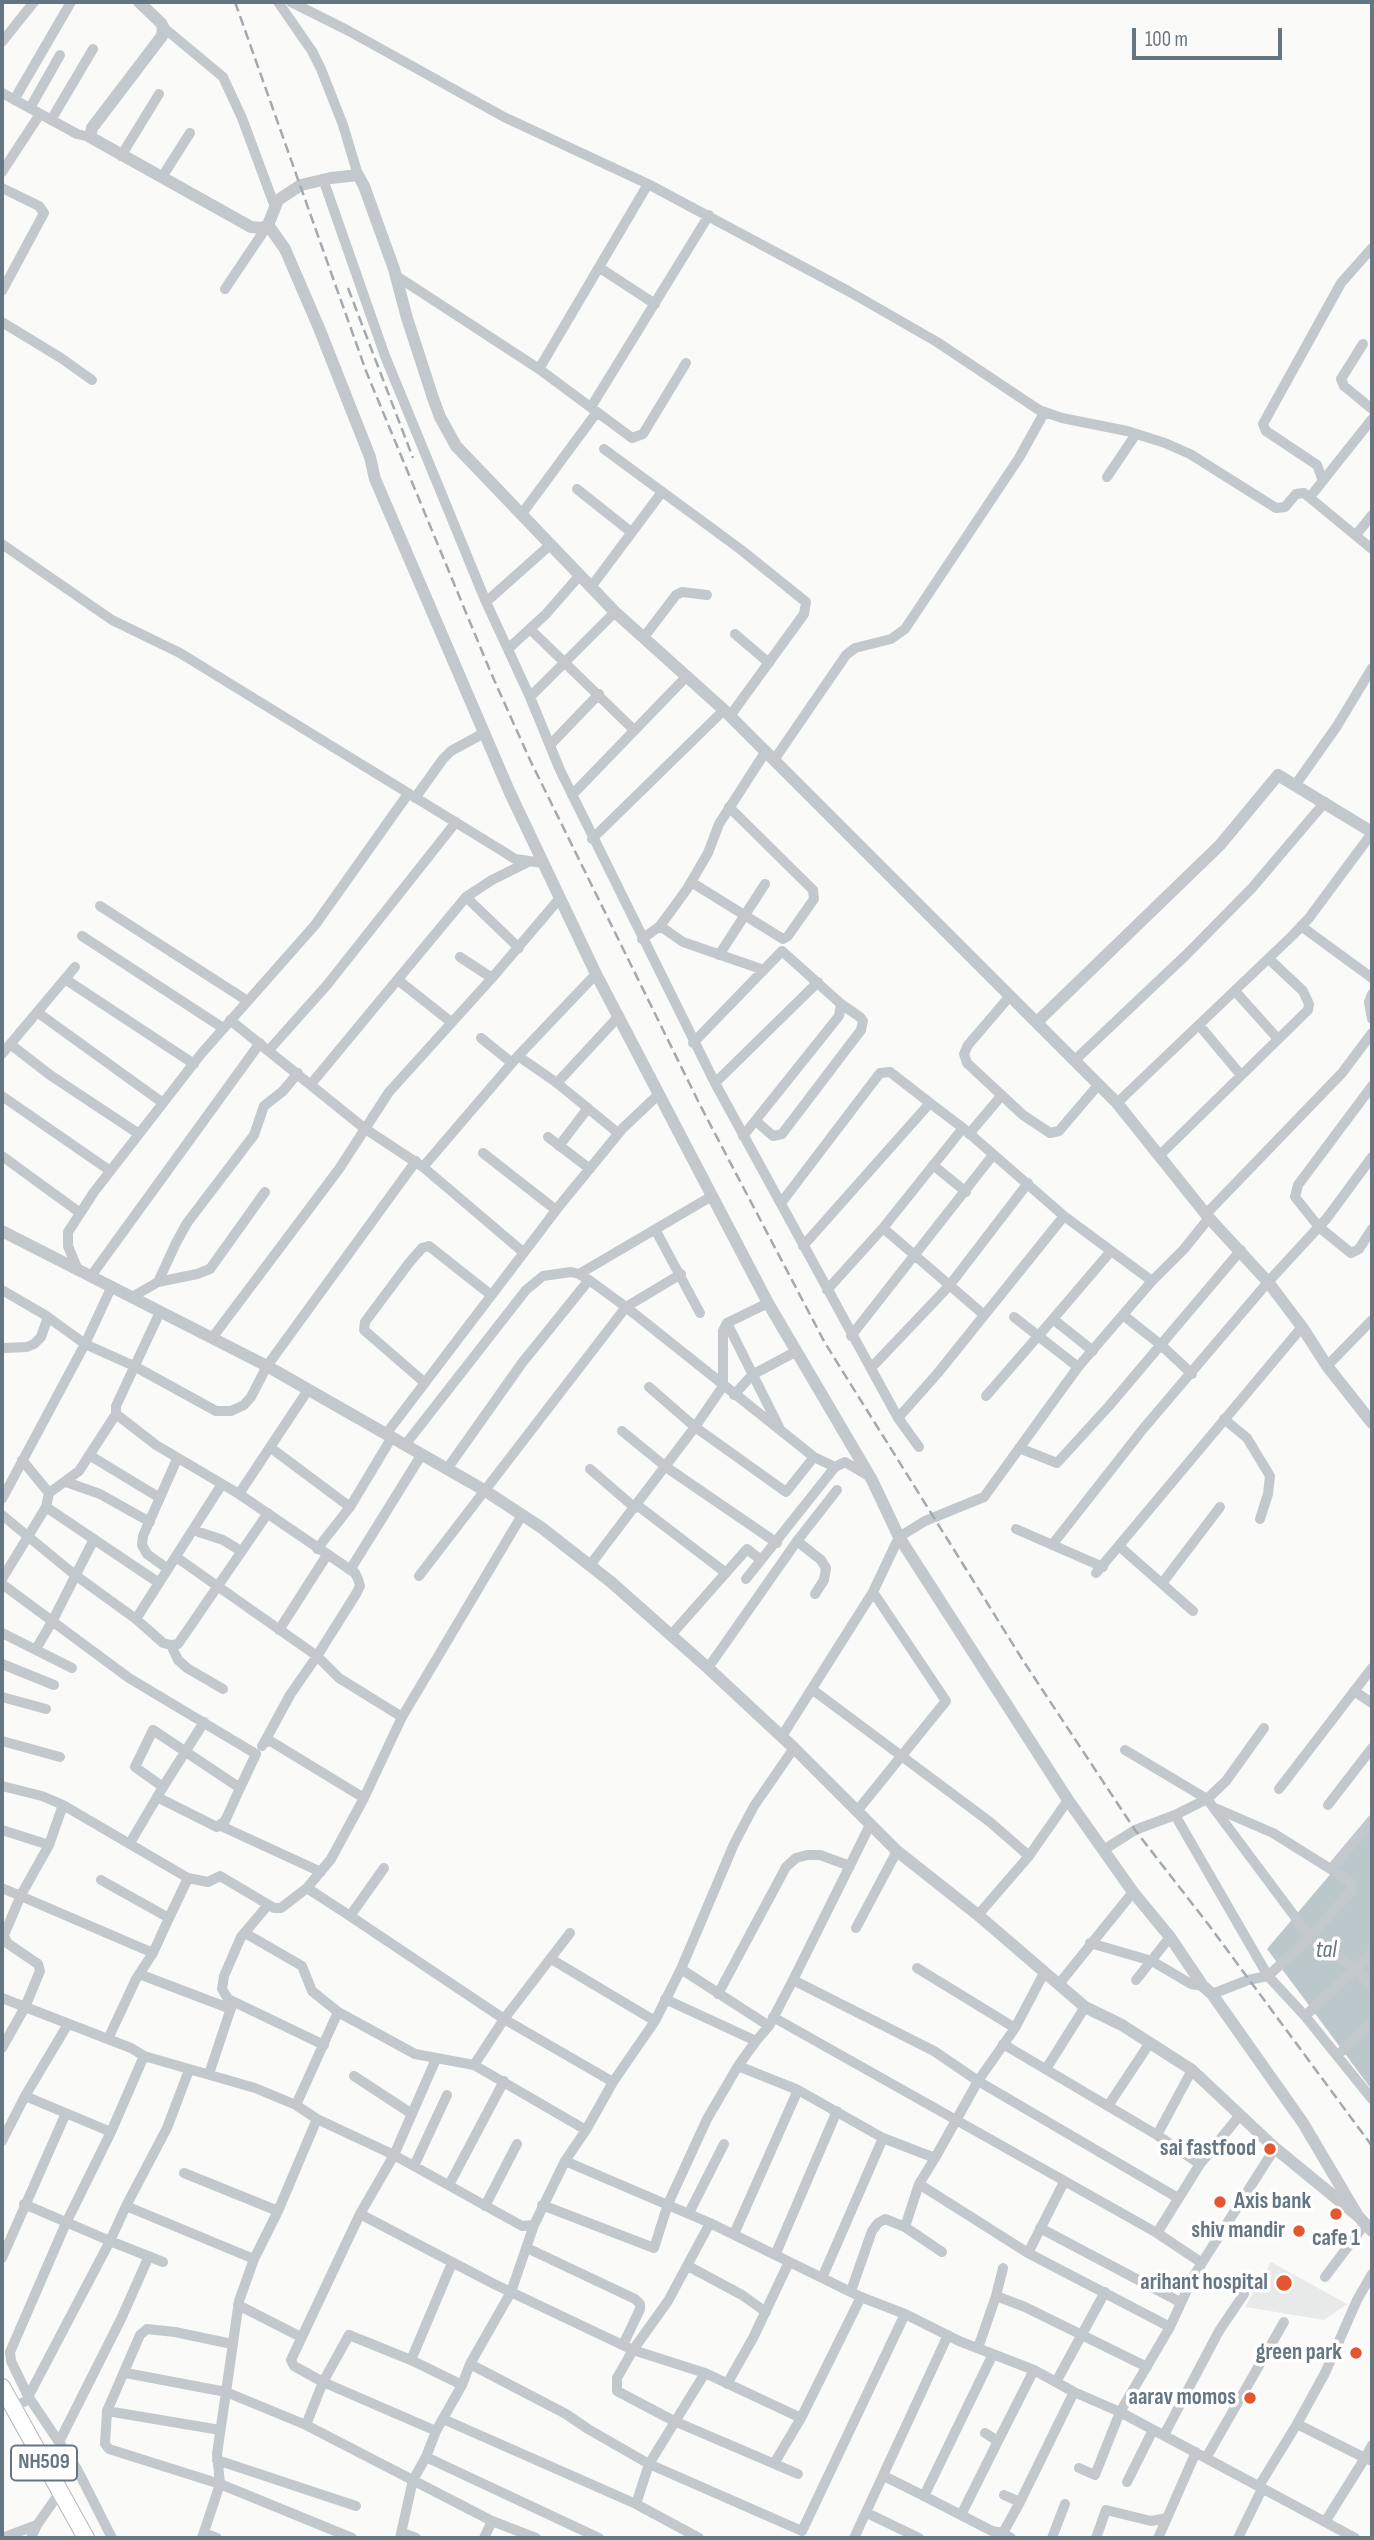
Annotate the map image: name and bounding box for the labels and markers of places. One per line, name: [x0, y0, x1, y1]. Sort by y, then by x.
place label: sai fastfood: [1160, 2135, 1256, 2163]
marker: sai fastfood: [1262, 2141, 1278, 2157]
place label: Axis bank: [1234, 2188, 1311, 2216]
marker: Axis bank: [1212, 2194, 1228, 2210]
marker: cafe 1: [1328, 2206, 1344, 2222]
place label: shiv mandir: [1191, 2217, 1285, 2245]
marker: shiv mandir: [1291, 2223, 1307, 2239]
place label: cafe 1: [1312, 2225, 1360, 2253]
place label: arihant hospital: [1140, 2269, 1268, 2297]
marker: arihant hospital: [1274, 2273, 1294, 2293]
place label: green park: [1256, 2339, 1342, 2367]
marker: green park: [1348, 2345, 1364, 2361]
place label: aarav momos: [1129, 2384, 1236, 2412]
marker: aarav momos: [1242, 2390, 1258, 2406]

